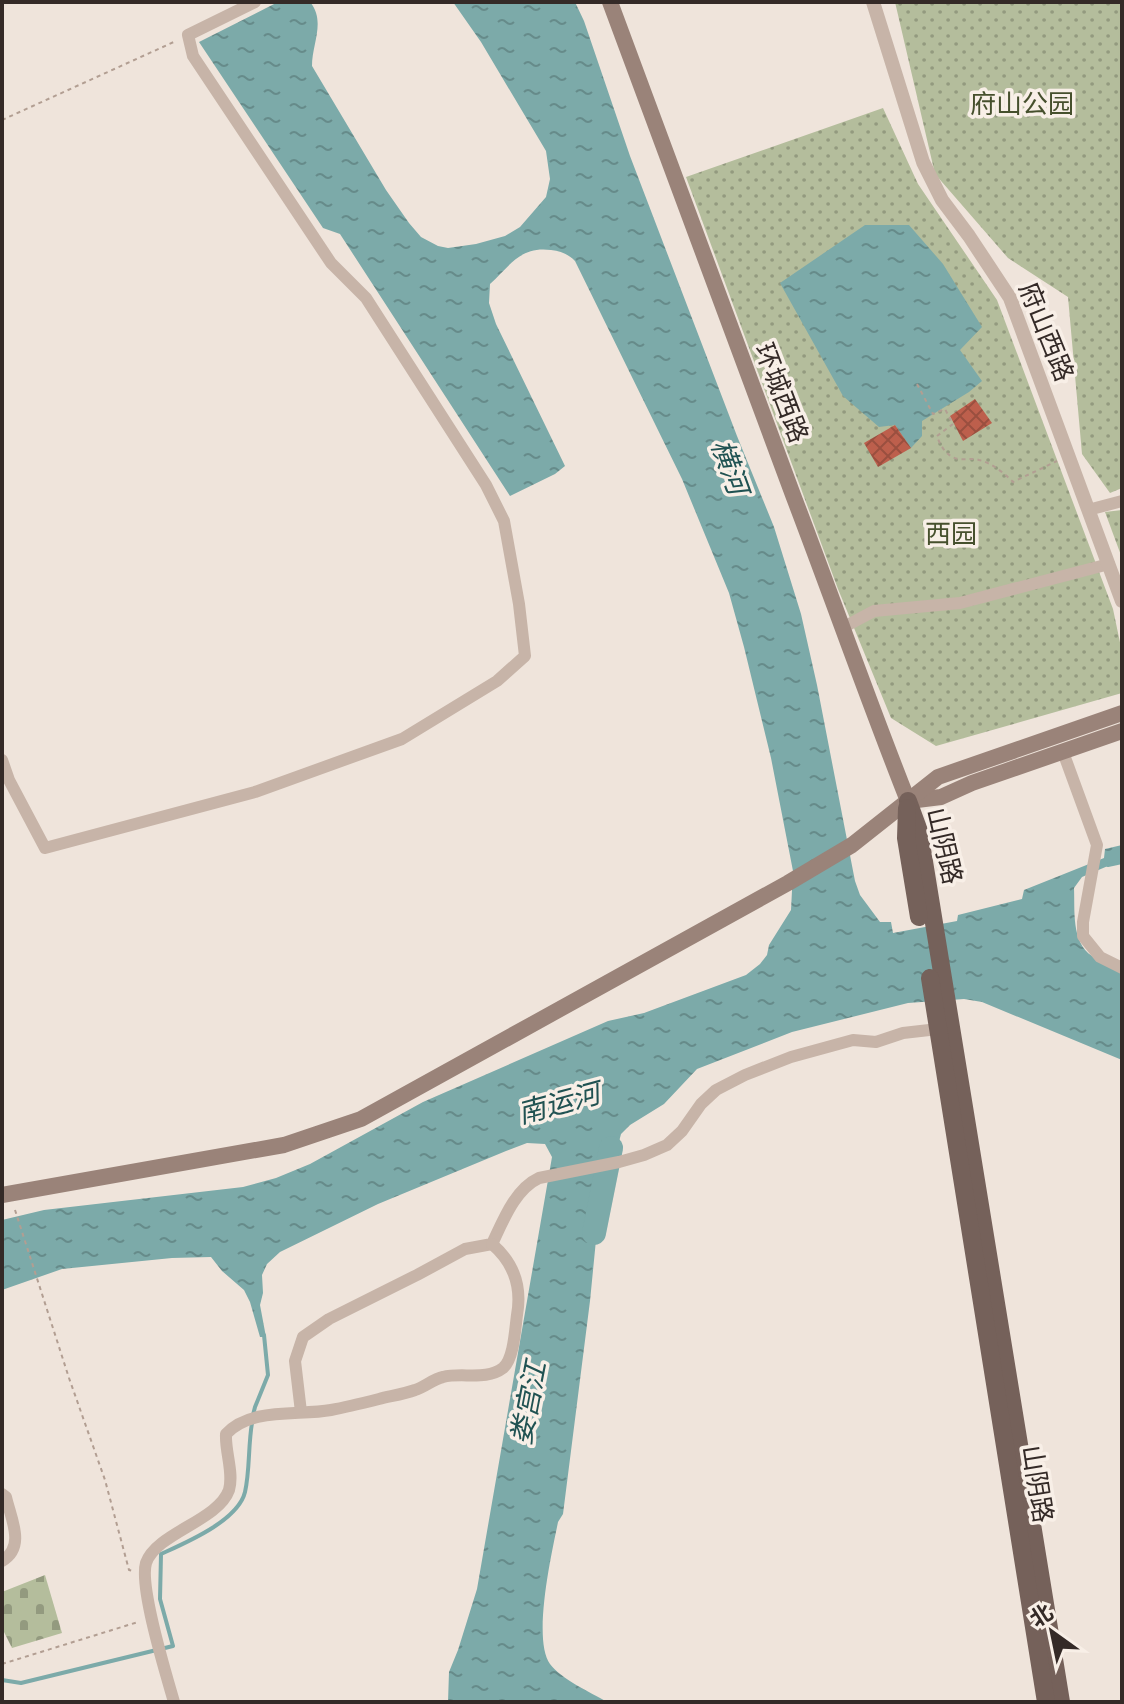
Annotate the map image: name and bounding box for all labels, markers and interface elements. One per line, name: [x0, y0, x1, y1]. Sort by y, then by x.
park label: 府山公园: [970, 89, 1074, 120]
street label: 府山西路: [1012, 278, 1080, 386]
street label: 环城西路: [748, 339, 814, 447]
water label: 横河: [703, 435, 756, 504]
park label: 西园: [925, 519, 977, 550]
street label: 山阴路: [920, 805, 968, 887]
water label: 南运河: [514, 1075, 609, 1131]
water label: 娄宫江: [504, 1356, 554, 1447]
street label: 山阴路: [1016, 1443, 1058, 1525]
north arrow: [1012, 1592, 1092, 1672]
text: 北: [1025, 1599, 1058, 1633]

